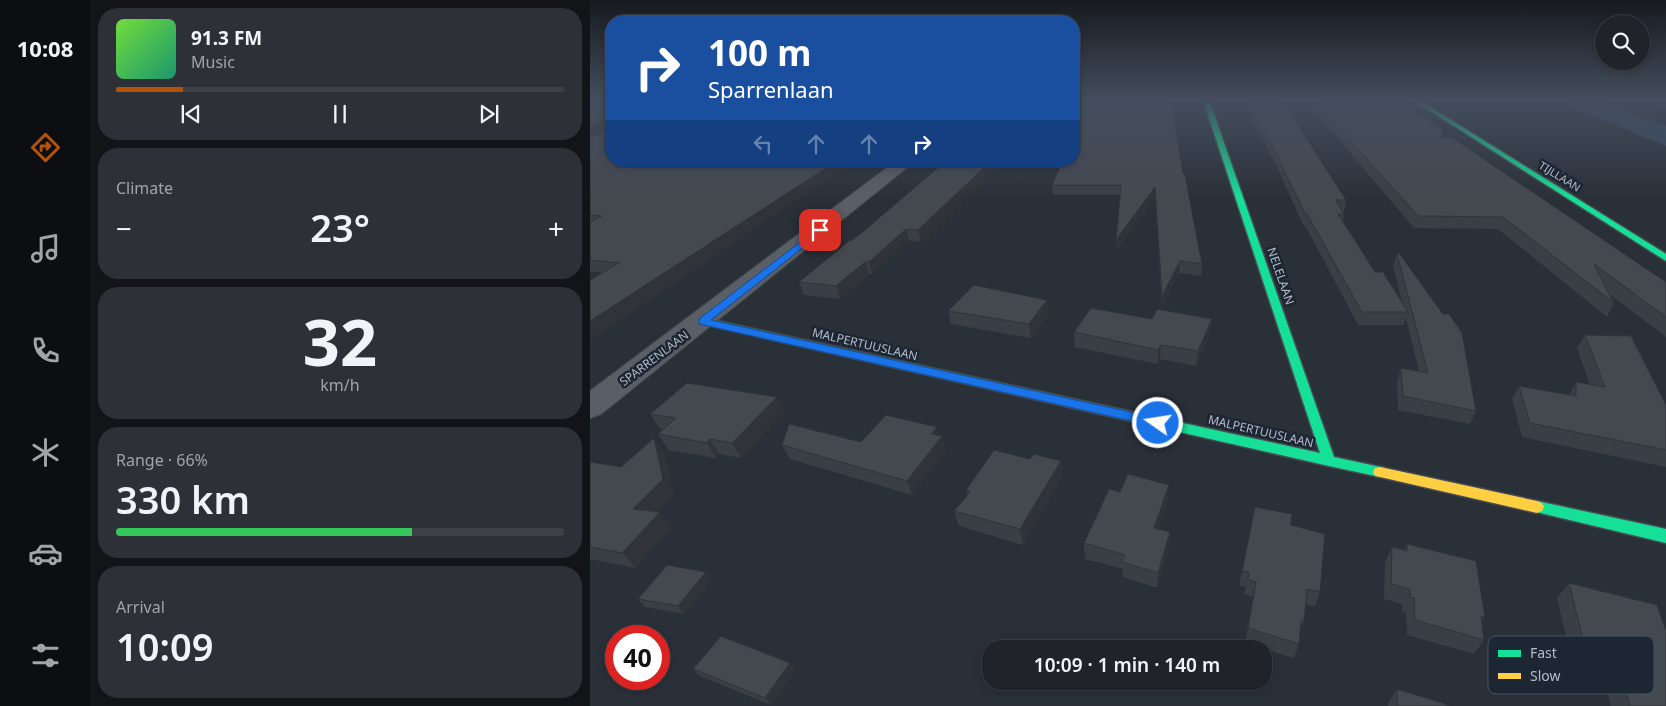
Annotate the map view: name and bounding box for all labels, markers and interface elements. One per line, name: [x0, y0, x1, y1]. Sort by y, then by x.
map controls: [1595, 15, 1650, 70]
button: search: [1595, 15, 1650, 70]
text: 91.3 FM: [191, 25, 262, 51]
text: 100 m: [708, 29, 811, 76]
text: 10:08: [17, 33, 73, 63]
icon: right: [625, 35, 690, 100]
text: Music: [191, 51, 235, 73]
text: Sparrenlaan: [708, 74, 834, 104]
icon: previous: [177, 100, 205, 128]
icon: pause: [326, 100, 354, 128]
icon: next: [475, 100, 503, 128]
icon: directions: [28, 130, 63, 165]
icon: left: [749, 130, 777, 158]
icon: ahead: [802, 130, 830, 158]
icon: ahead: [855, 130, 883, 158]
icon: right: [908, 130, 936, 158]
street label: TIJLLAAN: [1536, 157, 1584, 195]
text: Climate: [116, 177, 173, 199]
text: 23°: [310, 201, 370, 253]
text: −: [116, 209, 132, 247]
text: +: [548, 209, 564, 247]
pin: [799, 209, 841, 251]
icon: arrive: [806, 216, 834, 244]
icon: music: [28, 231, 63, 266]
street label: NELELAAN: [1263, 245, 1299, 307]
text: 32: [303, 297, 377, 385]
street label: MALPERTUUSLAAN: [811, 324, 919, 364]
street label: SPARRENLAAN: [616, 326, 692, 390]
icon: phone: [28, 333, 63, 368]
text: km/h: [320, 374, 360, 396]
position arrow: [1131, 396, 1183, 448]
street label: MALPERTUUSLAAN: [1207, 411, 1315, 451]
icon: climate: [28, 435, 63, 470]
text: Range · 66%: [116, 449, 208, 471]
text: 330 km: [116, 473, 250, 525]
icon: car: [28, 536, 63, 571]
text: Arrival: [116, 596, 165, 618]
text: 10:09: [116, 620, 213, 672]
speed limit sign: 40: [605, 625, 670, 690]
legend: [1488, 636, 1654, 694]
icon: filters: [28, 638, 63, 673]
text: Fast: [1530, 643, 1557, 662]
text: 10:09 · 1 min · 140 m: [1034, 652, 1220, 678]
text: Slow: [1530, 666, 1561, 685]

